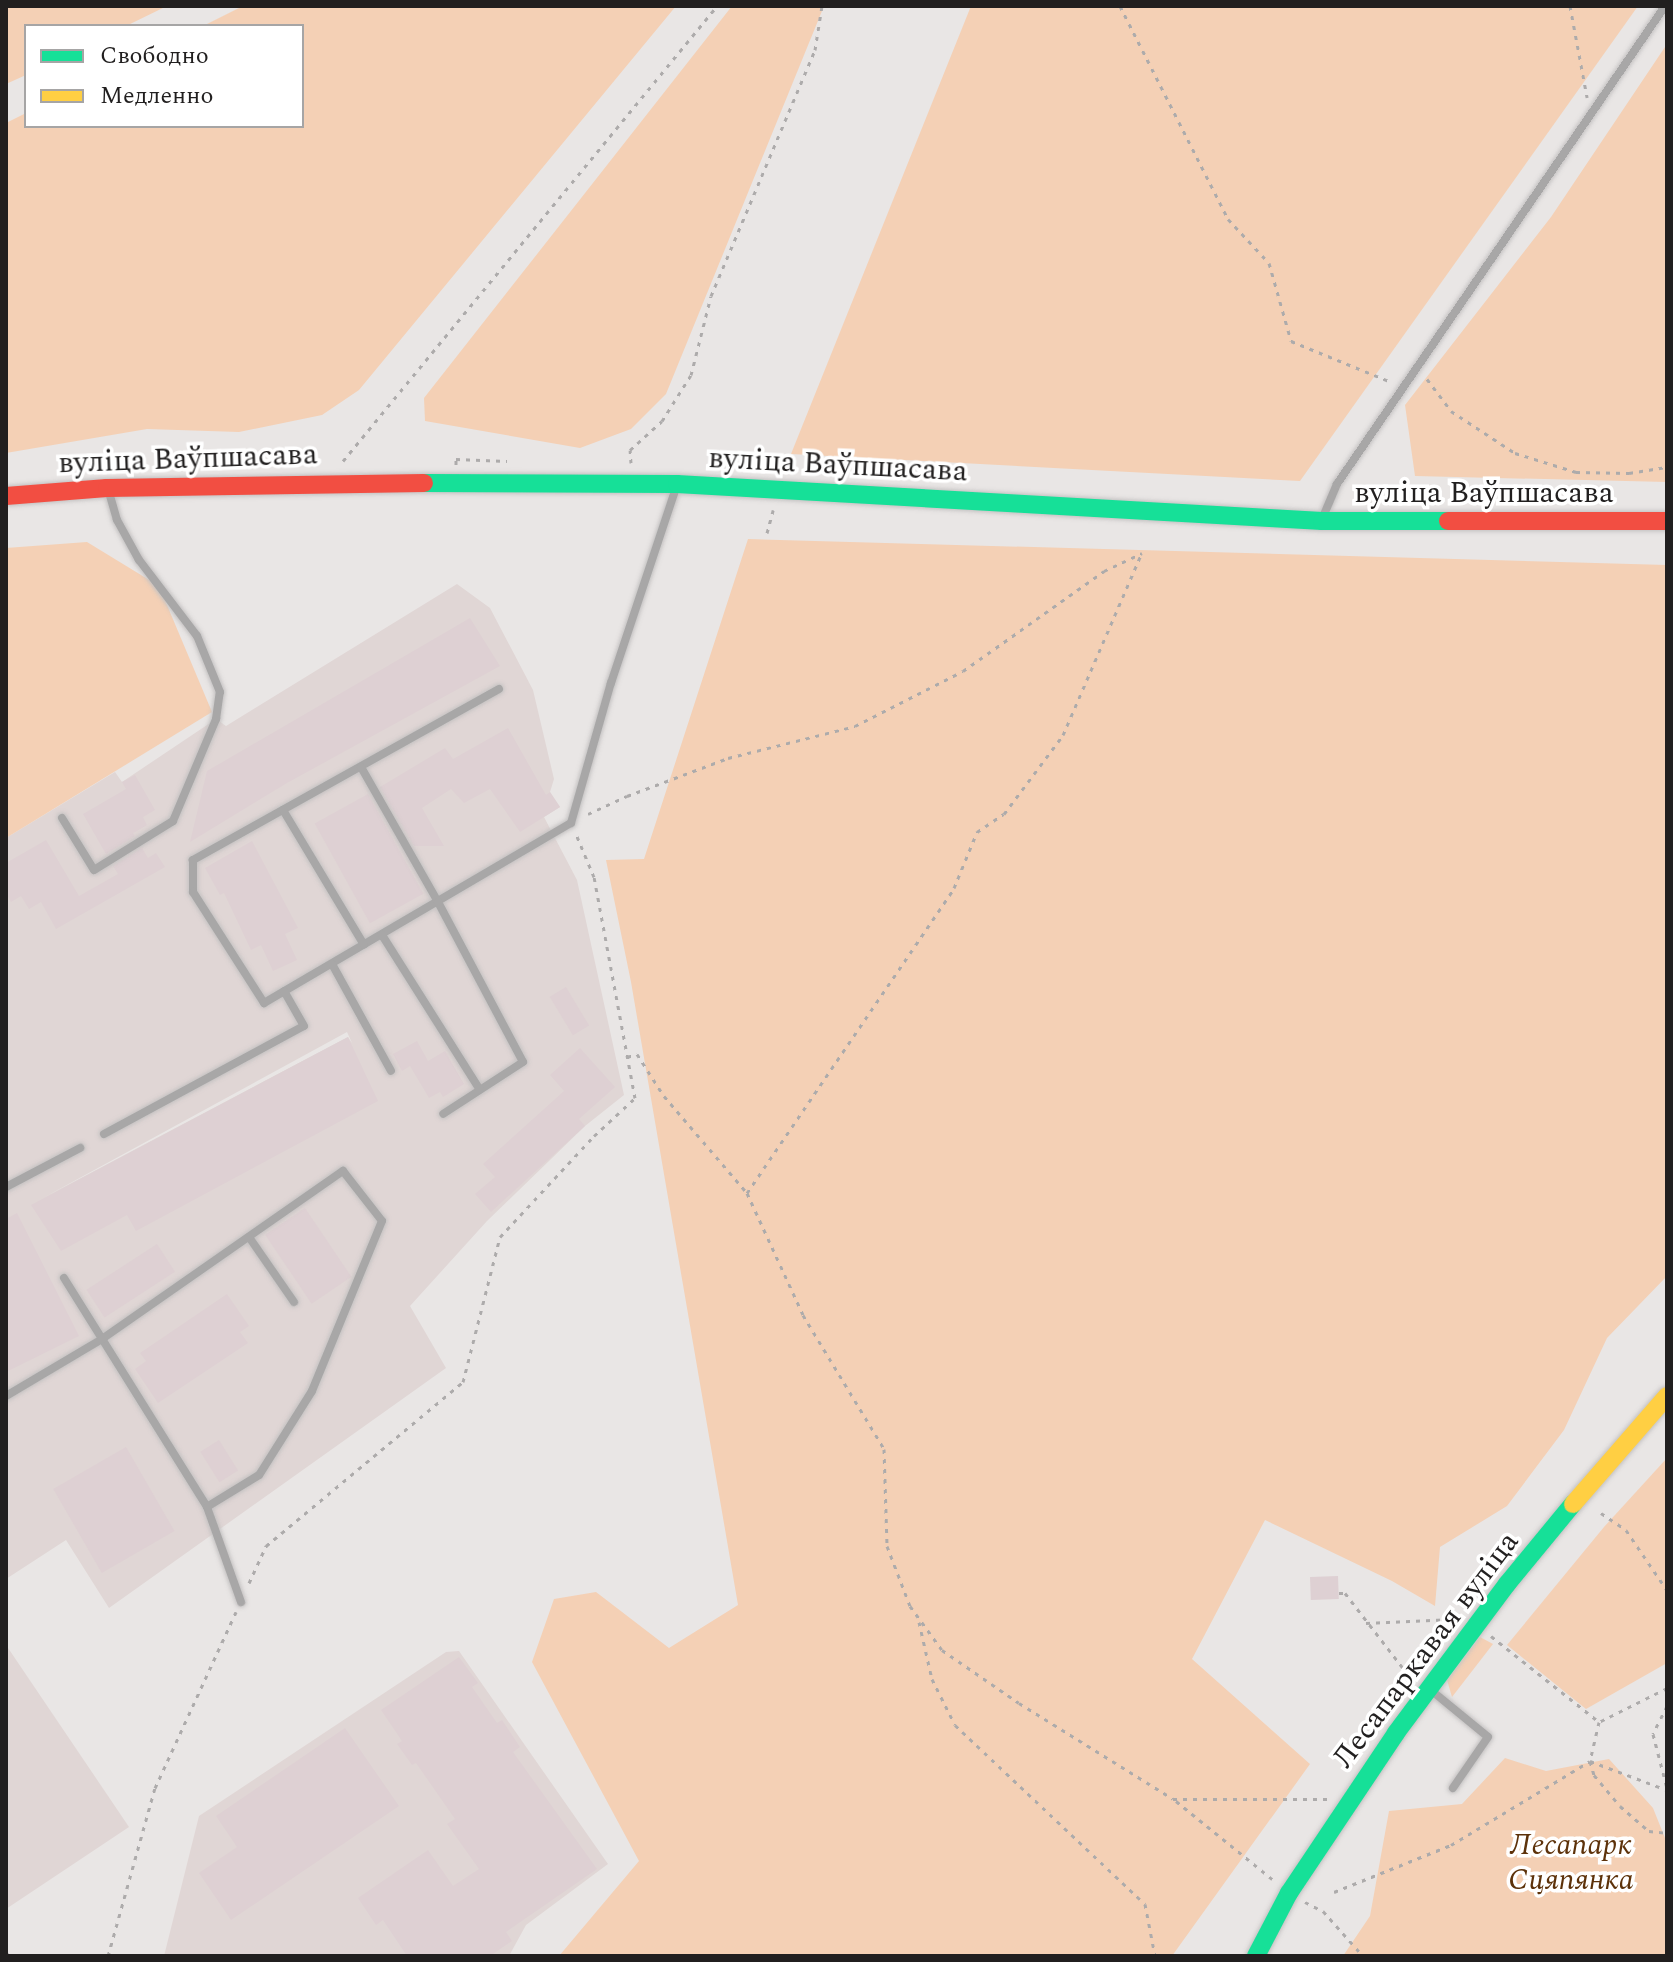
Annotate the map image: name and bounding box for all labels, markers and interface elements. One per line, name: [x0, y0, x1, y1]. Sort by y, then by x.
legend: [24, 24, 304, 128]
text: Свободно: [100, 38, 209, 74]
text: Медленно: [100, 78, 213, 114]
street label: вуліца Ваўпшасава: [58, 436, 318, 482]
street label: вуліца Ваўпшасава: [708, 440, 968, 490]
street label: вуліца Ваўпшасава: [1354, 475, 1614, 511]
street label: Лесапаркавая вуліца: [1325, 1525, 1527, 1775]
park label: Лесапарк Сцяпянка: [1508, 1827, 1634, 1898]

